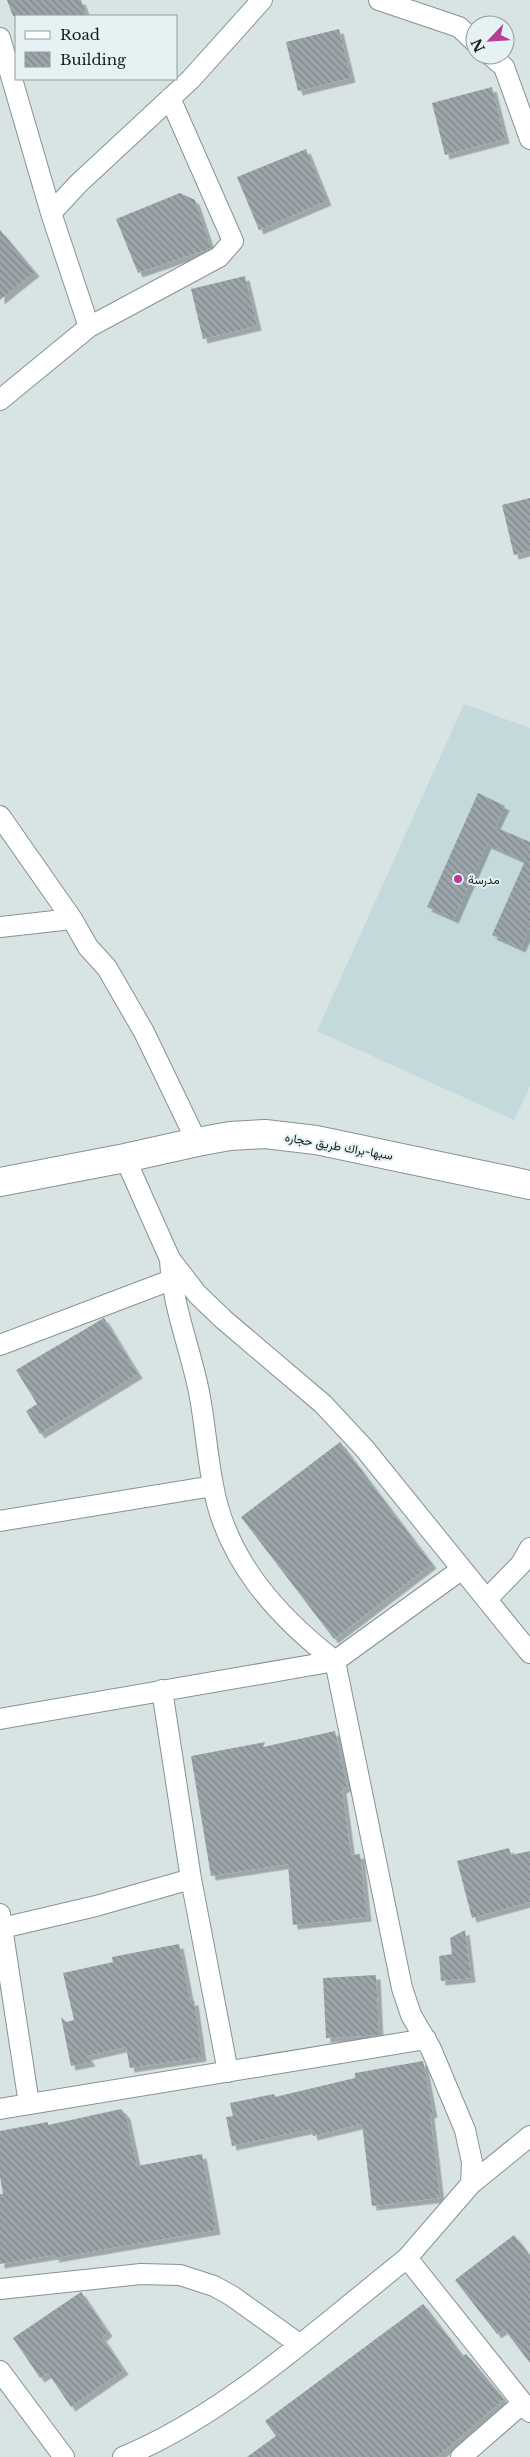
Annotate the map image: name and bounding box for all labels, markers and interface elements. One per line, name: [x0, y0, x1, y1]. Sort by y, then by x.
legend: [15, 15, 178, 80]
north arrow: [465, 15, 515, 65]
text: Road: [60, 25, 100, 44]
text: N: [467, 36, 489, 55]
text: Building: [60, 50, 127, 69]
place label: مدرسة: [468, 872, 500, 888]
marker: مدرسة: [452, 873, 464, 885]
street label: سبها-براك طريق حجاره: [284, 1129, 394, 1164]

